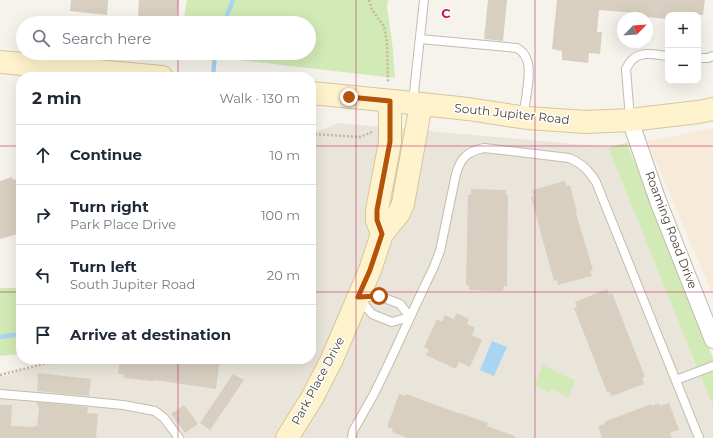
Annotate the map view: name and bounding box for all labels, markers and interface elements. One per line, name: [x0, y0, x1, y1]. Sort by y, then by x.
text: C: [441, 5, 451, 21]
north arrow: [617, 12, 653, 48]
map controls: [665, 12, 701, 84]
button: +: [665, 12, 701, 48]
search box: [16, 16, 316, 60]
icon: search: [30, 27, 52, 49]
text: Search here: [62, 29, 151, 48]
button: −: [665, 48, 701, 84]
text: 2 min: [32, 88, 82, 108]
route end: [340, 88, 358, 106]
text: Walk · 130 m: [219, 90, 300, 106]
street label: South Jupiter Road: [454, 100, 570, 127]
icon: ahead: [32, 144, 54, 166]
text: Continue: [70, 145, 142, 164]
text: 10 m: [270, 147, 300, 163]
street label: Roaming Road Drive: [642, 169, 701, 291]
text: Turn right: [70, 197, 149, 216]
icon: right: [32, 204, 54, 226]
text: 100 m: [261, 207, 300, 223]
text: Park Place Drive: [70, 216, 176, 232]
text: Turn left: [70, 257, 137, 276]
icon: left: [32, 264, 54, 286]
text: 20 m: [267, 267, 300, 283]
text: South Jupiter Road: [70, 276, 195, 292]
route start: [370, 287, 388, 305]
icon: arrive: [32, 324, 54, 346]
text: Arrive at destination: [70, 325, 231, 344]
street label: Park Place Drive: [288, 334, 347, 428]

